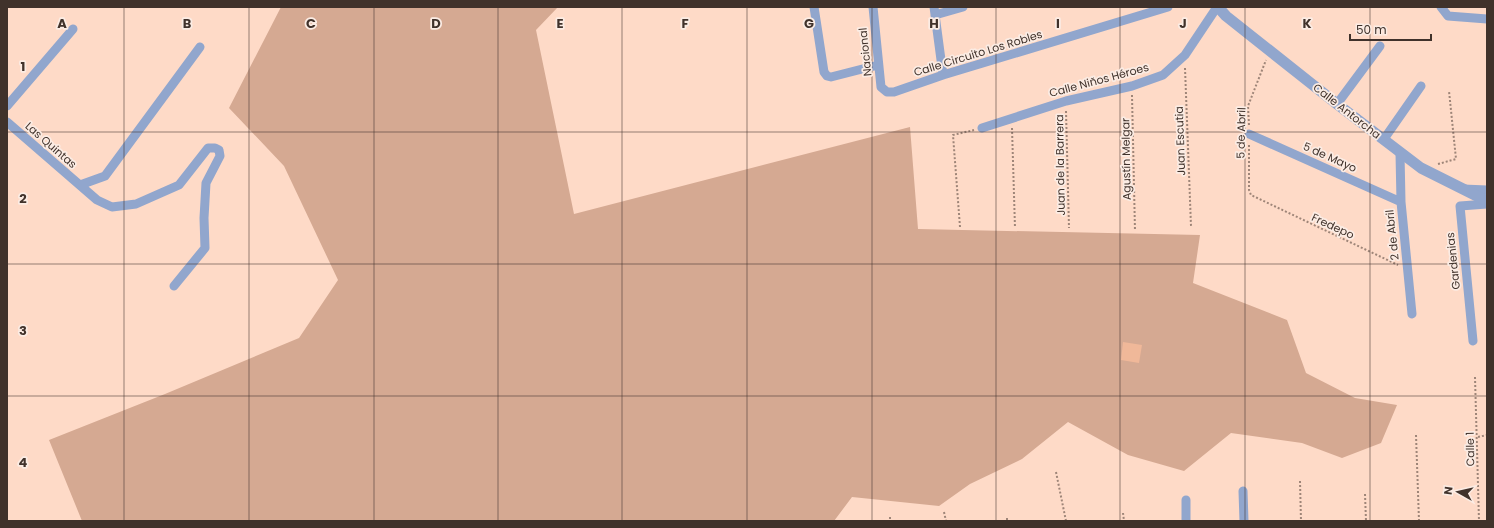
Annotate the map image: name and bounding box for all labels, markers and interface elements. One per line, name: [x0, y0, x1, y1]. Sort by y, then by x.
text: A: [57, 14, 67, 33]
text: B: [183, 14, 192, 33]
text: C: [306, 14, 316, 33]
text: D: [431, 14, 441, 33]
text: E: [556, 14, 564, 33]
text: F: [681, 14, 689, 33]
text: G: [804, 14, 814, 33]
text: H: [929, 14, 939, 33]
text: I: [1056, 14, 1060, 33]
text: J: [1179, 14, 1187, 33]
text: K: [1302, 14, 1312, 33]
scale bar: [1350, 16, 1431, 42]
text: 50 m: [1356, 21, 1387, 38]
street label: Calle Circuito Los Robles: [912, 26, 1045, 80]
street label: Nacional: [854, 27, 876, 77]
text: 1: [21, 57, 25, 76]
street label: Calle Niños Héroes: [1047, 59, 1151, 101]
street label: Calle Antorcha: [1310, 79, 1384, 143]
street label: Juan Escutia: [1171, 106, 1189, 176]
street label: 5 de Abril: [1233, 107, 1249, 159]
street label: Juan de la Barrera: [1051, 114, 1069, 216]
street label: Las Quintas: [22, 118, 80, 172]
street label: Agustín Melgar: [1117, 118, 1135, 200]
street label: 5 de Mayo: [1301, 138, 1359, 176]
text: 2: [19, 189, 27, 208]
street label: Fredepo: [1309, 209, 1357, 243]
street label: 2 de Abril: [1381, 209, 1403, 261]
street label: Gardenias: [1442, 231, 1464, 290]
text: 3: [19, 321, 27, 340]
street label: Calle 1: [1462, 432, 1478, 466]
text: 4: [19, 453, 28, 472]
north arrow: [1438, 472, 1478, 512]
text: N: [1440, 485, 1457, 496]

